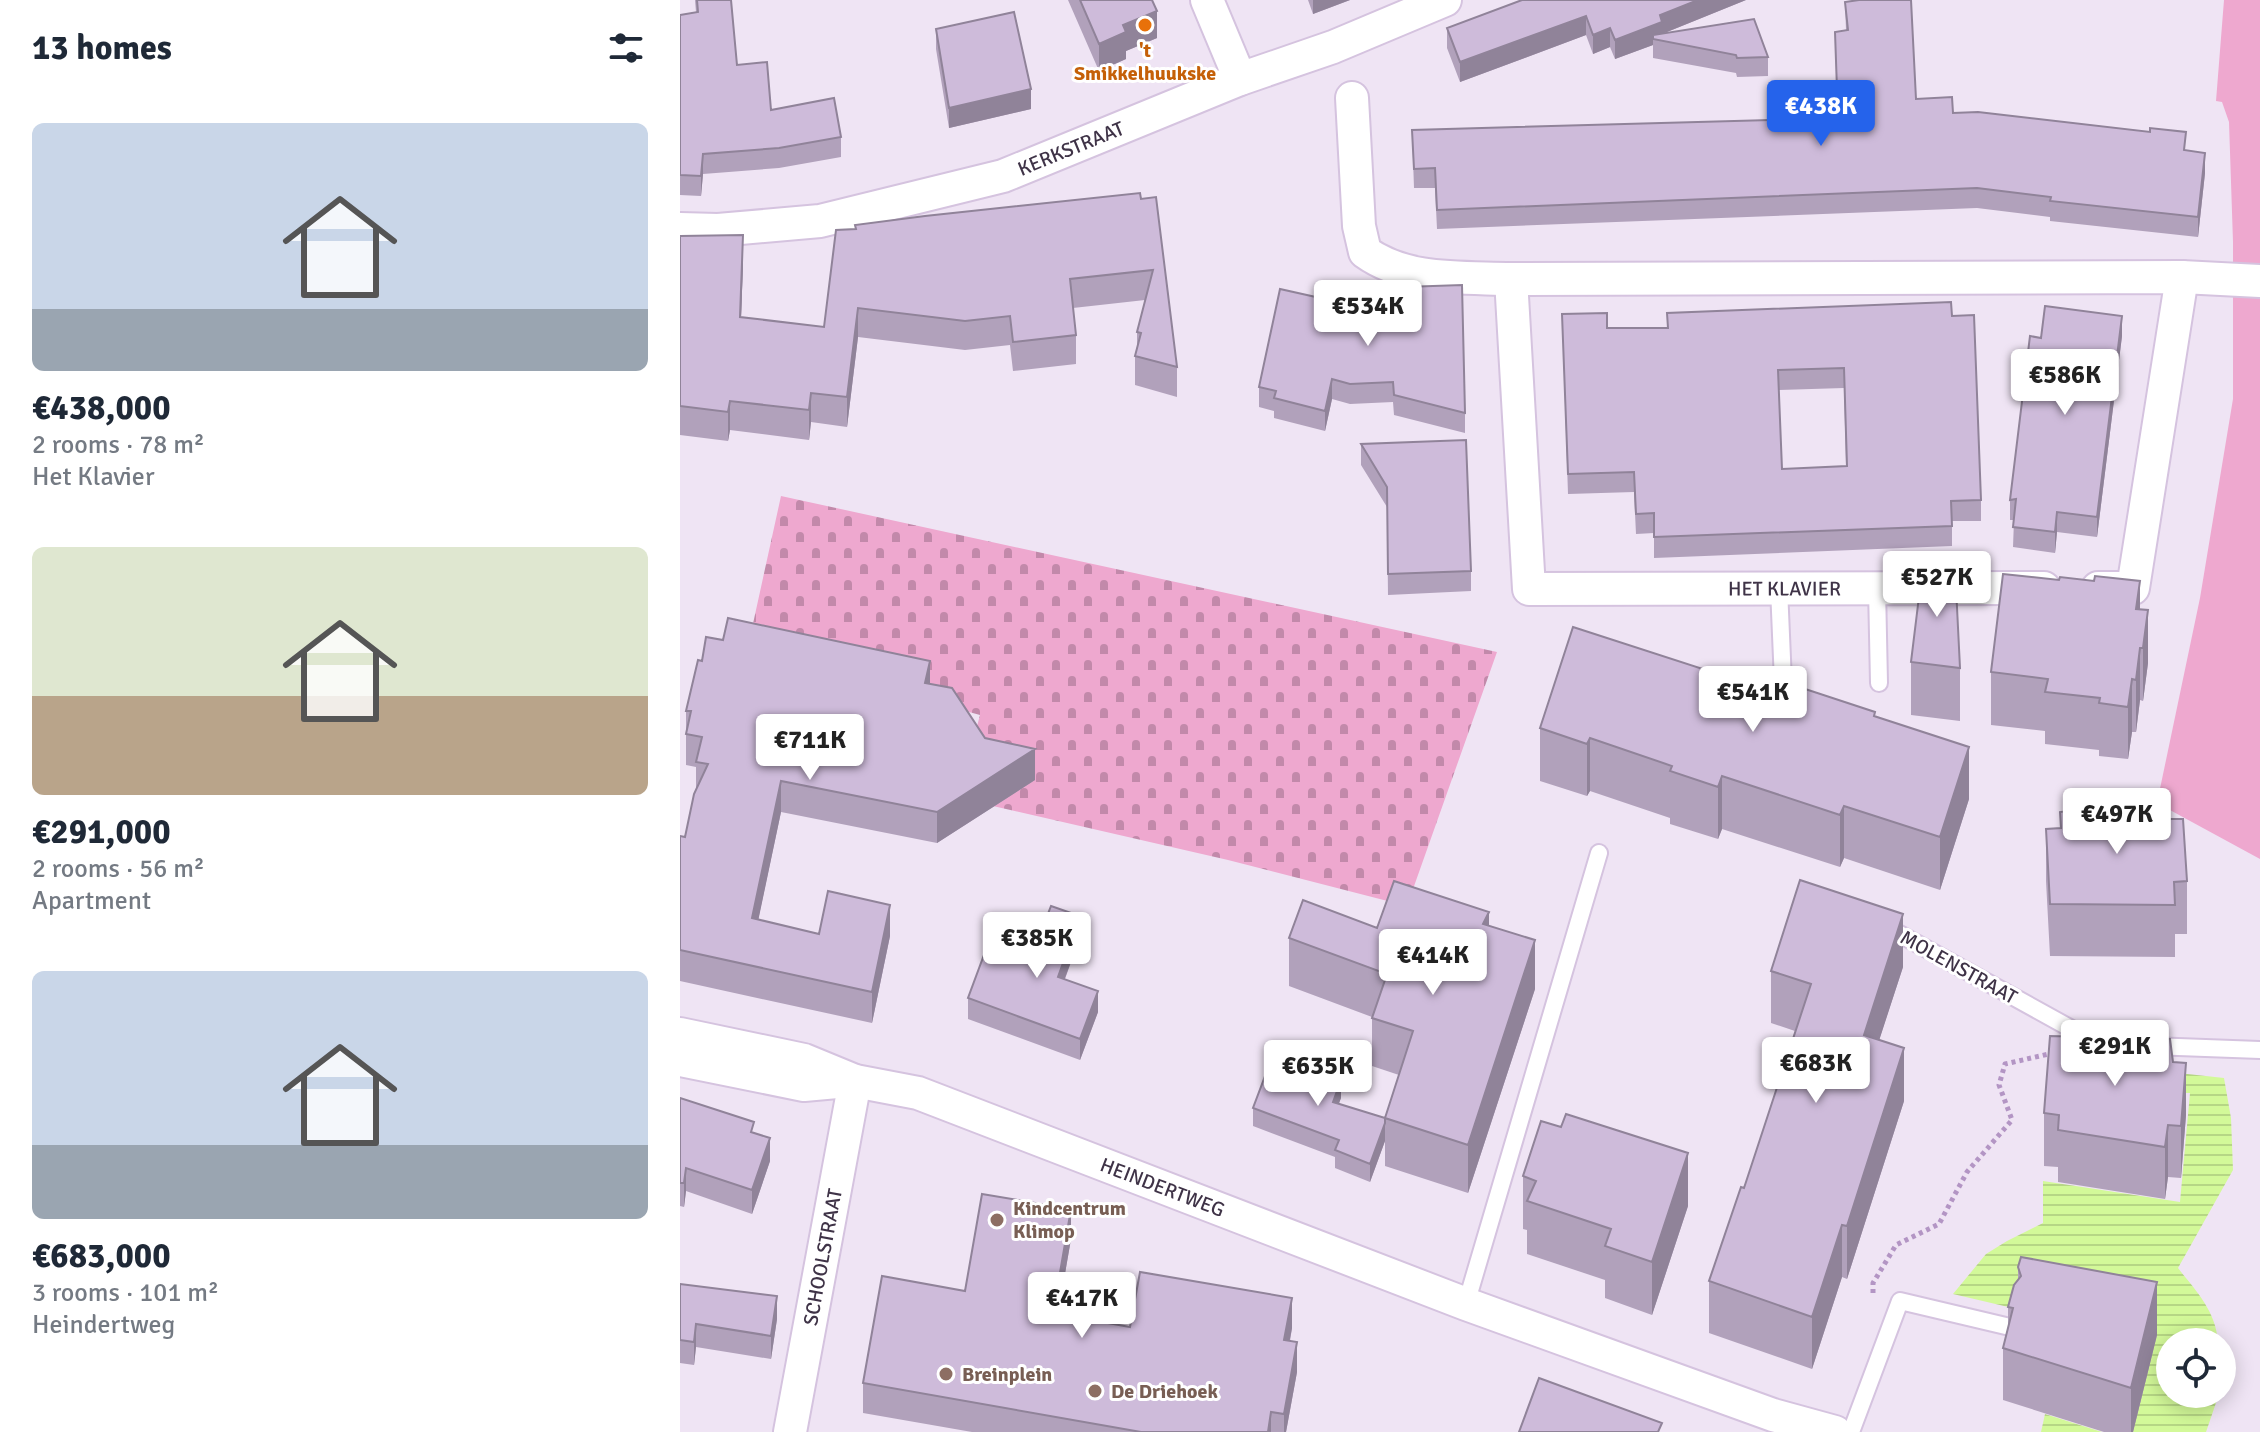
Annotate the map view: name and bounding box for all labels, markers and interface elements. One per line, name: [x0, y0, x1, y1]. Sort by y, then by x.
marker: 't Smikkelhuukske: [1136, 16, 1154, 34]
icon: filters: [604, 26, 648, 70]
text: 13 homes: [32, 27, 172, 69]
place label: 't Smikkelhuukske: [1074, 38, 1216, 86]
pin: €438K: [1765, 80, 1877, 148]
text: €438K: [1785, 90, 1857, 122]
street label: KERKSTRAAT: [1014, 116, 1128, 182]
icon: home: [268, 175, 412, 319]
pin: €534K: [1312, 280, 1424, 348]
text: €534K: [1332, 290, 1404, 322]
pin: €586K: [2009, 349, 2121, 417]
text: €586K: [2029, 359, 2101, 391]
text: €438,000: [32, 387, 171, 429]
text: 2 rooms · 78 m²: [32, 429, 205, 461]
text: Het Klavier: [32, 461, 154, 493]
pin: €527K: [1881, 551, 1993, 619]
text: €527K: [1901, 561, 1973, 593]
street label: HET KLAVIER: [1728, 576, 1841, 602]
icon: home: [268, 599, 412, 743]
pin: €541K: [1697, 666, 1809, 734]
text: €541K: [1717, 676, 1789, 708]
pin: €711K: [754, 714, 866, 782]
text: €711K: [774, 724, 846, 756]
pin: €497K: [2061, 788, 2173, 856]
text: €497K: [2081, 798, 2153, 830]
text: €291,000: [32, 811, 171, 853]
text: 2 rooms · 56 m²: [32, 853, 205, 885]
text: Apartment: [32, 885, 151, 917]
pin: €385K: [981, 912, 1093, 980]
text: €385K: [1001, 922, 1073, 954]
street label: MOLENSTRAAT: [1896, 925, 2022, 1010]
pin: €414K: [1377, 929, 1489, 997]
text: €414K: [1397, 939, 1469, 971]
pin: €291K: [2059, 1020, 2171, 1088]
icon: home: [268, 1023, 412, 1167]
text: €291K: [2079, 1030, 2151, 1062]
pin: €683K: [1760, 1037, 1872, 1105]
pin: €635K: [1262, 1040, 1374, 1108]
text: €683K: [1780, 1047, 1852, 1079]
text: €635K: [1282, 1050, 1354, 1082]
street label: HEINDERTWEG: [1097, 1152, 1228, 1223]
street label: SCHOOLSTRAAT: [798, 1186, 848, 1328]
place label: Kindcentrum Klimop: [1013, 1196, 1126, 1244]
marker: Kindcentrum Klimop: [988, 1211, 1006, 1229]
text: €683,000: [32, 1235, 171, 1277]
pin: €417K: [1026, 1272, 1138, 1340]
text: 3 rooms · 101 m²: [32, 1277, 219, 1309]
text: €417K: [1046, 1282, 1118, 1314]
text: Heindertweg: [32, 1309, 175, 1341]
map controls: [2156, 1328, 2236, 1408]
button: locate: [2156, 1328, 2236, 1408]
place label: Breinplein: [962, 1362, 1052, 1387]
marker: Breinplein: [937, 1365, 955, 1383]
place label: De Driehoek: [1111, 1379, 1218, 1404]
marker: De Driehoek: [1086, 1382, 1104, 1400]

